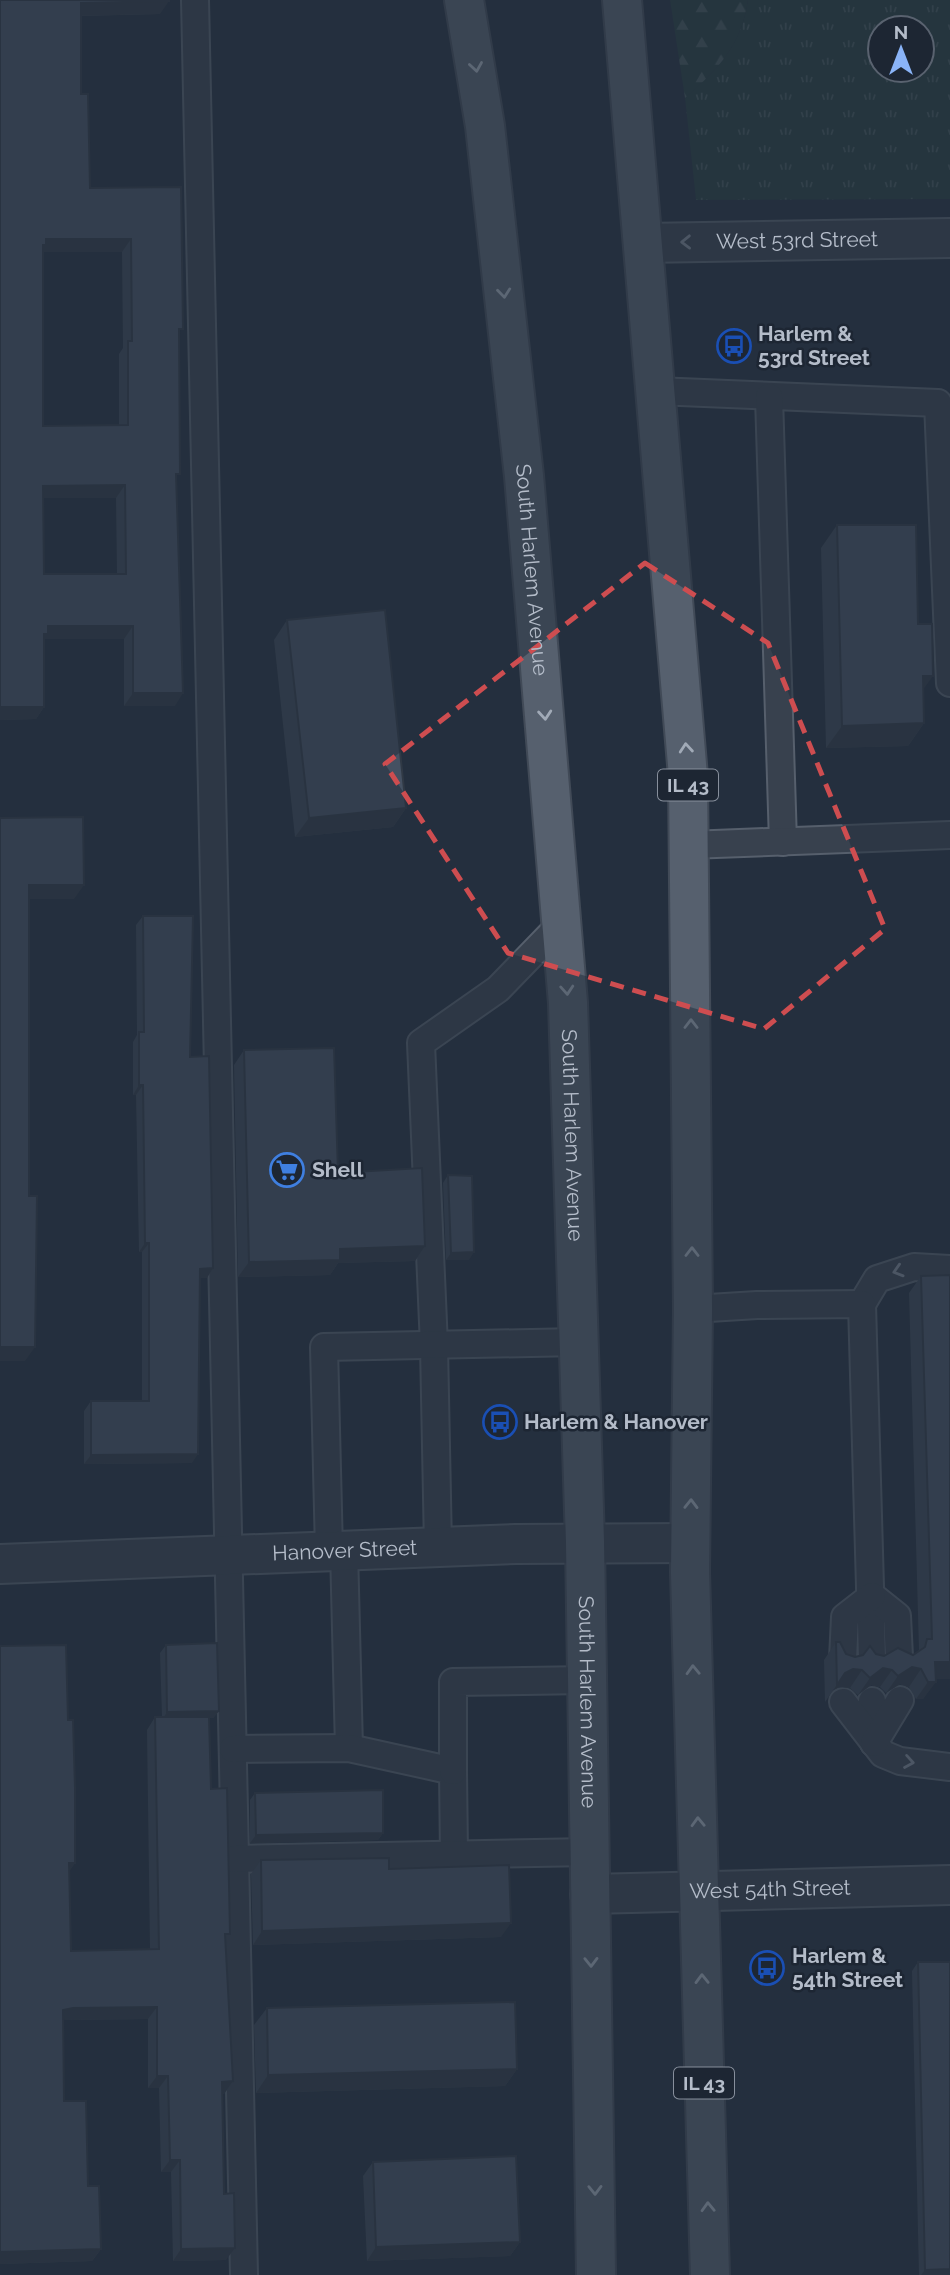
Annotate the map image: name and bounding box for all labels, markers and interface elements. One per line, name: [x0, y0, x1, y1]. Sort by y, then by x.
north arrow: [866, 14, 936, 84]
text: N: [894, 21, 908, 43]
one-way arrow: [468, 61, 483, 73]
street label: West 53rd Street: [716, 226, 878, 254]
one-way arrow: [680, 234, 691, 250]
one-way arrow: [496, 287, 511, 299]
place label: Harlem & 53rd Street: [758, 321, 870, 370]
bus stop icon: Harlem & 53rd Street: [715, 327, 753, 365]
street label: South Harlem Avenue: [511, 463, 554, 677]
one-way arrow: [537, 709, 552, 720]
one-way arrow: [679, 742, 694, 753]
road number: IL 43: [658, 770, 718, 800]
one-way arrow: [559, 985, 574, 996]
one-way arrow: [683, 1019, 699, 1029]
street label: South Harlem Avenue: [557, 1029, 589, 1242]
supermarket icon: Shell: [268, 1151, 306, 1189]
place label: Shell: [312, 1157, 364, 1182]
one-way arrow: [685, 1246, 700, 1257]
one-way arrow: [893, 1263, 905, 1278]
bus stop icon: Harlem & Hanover: [481, 1403, 519, 1441]
place label: Harlem & Hanover: [524, 1409, 708, 1434]
one-way arrow: [683, 1498, 698, 1509]
street label: Hanover Street: [272, 1535, 418, 1565]
street label: South Harlem Avenue: [574, 1596, 602, 1808]
one-way arrow: [686, 1664, 701, 1675]
one-way arrow: [903, 1753, 915, 1768]
one-way arrow: [691, 1816, 706, 1827]
street label: West 54th Street: [689, 1874, 851, 1904]
place label: Harlem & 54th Street: [792, 1943, 903, 1992]
bus stop icon: Harlem & 54th Street: [748, 1949, 786, 1987]
one-way arrow: [583, 1957, 599, 1968]
one-way arrow: [694, 1974, 710, 1984]
road number: IL 43: [674, 2068, 734, 2098]
one-way arrow: [587, 2185, 603, 2195]
one-way arrow: [700, 2201, 716, 2212]

